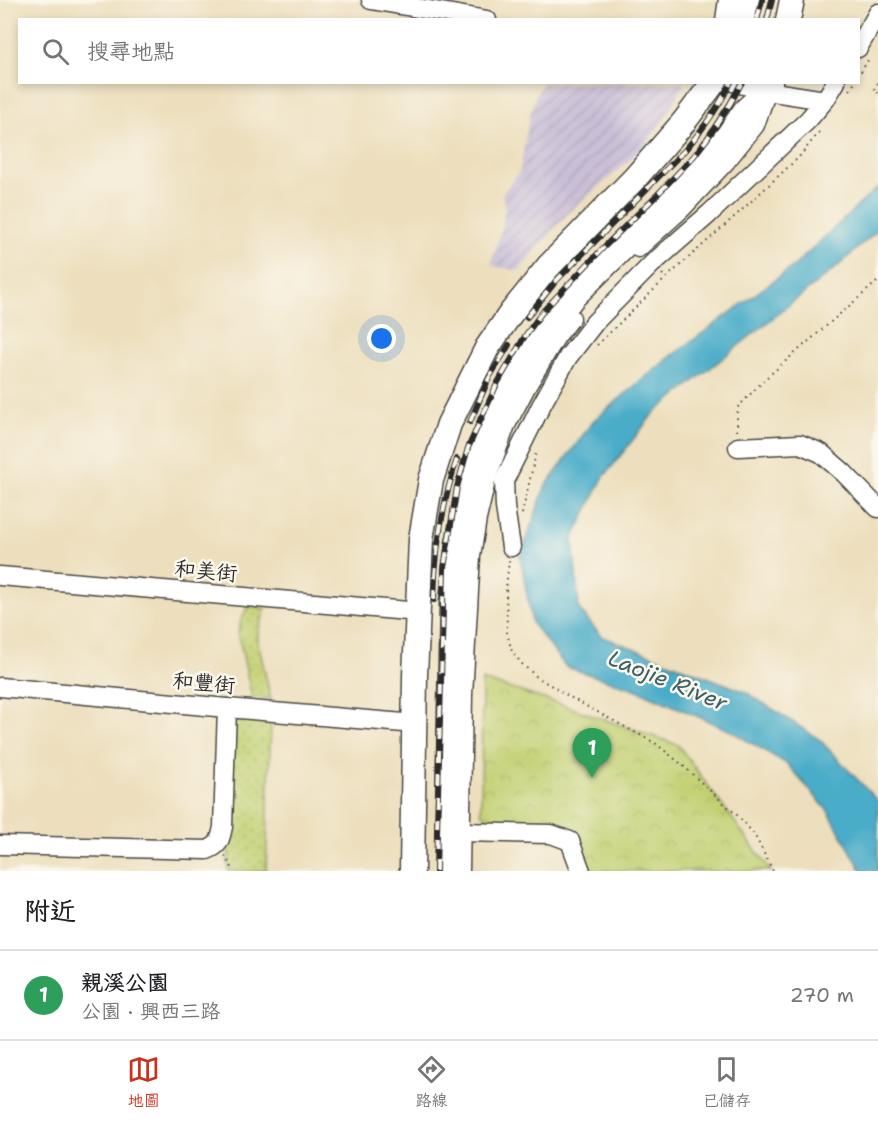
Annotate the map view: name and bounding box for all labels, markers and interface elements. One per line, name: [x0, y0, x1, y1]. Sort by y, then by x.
search box: [18, 18, 860, 84]
icon: search: [39, 35, 72, 68]
text: 搜尋地點: [87, 37, 175, 66]
your location: [367, 324, 396, 353]
street label: 和美街: [173, 554, 239, 588]
water label: Laojie River: [604, 643, 732, 718]
street label: 和豐街: [171, 666, 237, 700]
pin: 1: [572, 728, 612, 778]
text: 附近: [24, 893, 76, 928]
text: 親溪公園: [81, 968, 169, 997]
text: 1: [39, 982, 48, 1008]
text: 270 m: [790, 982, 854, 1008]
text: 公園 · 興西三路: [81, 998, 220, 1024]
tab: 地圖: [127, 1053, 160, 1111]
tab: 路線: [415, 1053, 448, 1111]
tab: 已儲存: [703, 1053, 751, 1111]

